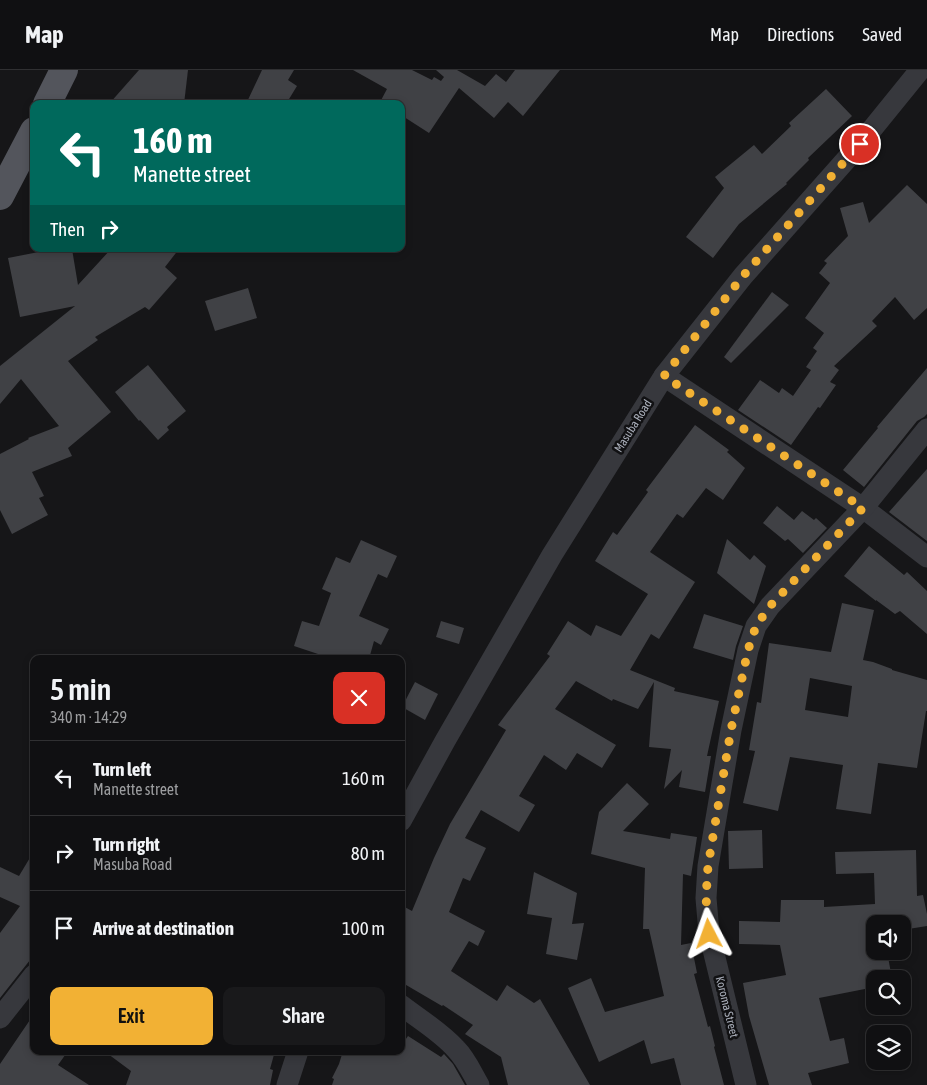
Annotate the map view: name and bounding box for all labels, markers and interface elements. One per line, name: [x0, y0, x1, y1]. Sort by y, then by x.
text: Map: [25, 21, 64, 48]
text: Map: [710, 24, 739, 45]
text: Directions: [767, 24, 834, 45]
text: Saved: [862, 24, 902, 45]
icon: left: [50, 120, 115, 185]
text: 160 m: [133, 120, 212, 160]
pin: [839, 123, 881, 165]
icon: arrive: [846, 130, 874, 158]
text: Manette street: [133, 161, 251, 187]
icon: right: [95, 215, 123, 243]
text: Then: [50, 218, 85, 240]
street label: Masuba Road: [611, 397, 655, 455]
text: 5 min: [50, 672, 111, 706]
button: close: [333, 672, 385, 724]
text: 340 m · 14:29: [50, 708, 127, 726]
text: Turn left: [93, 758, 151, 780]
icon: left: [50, 764, 78, 792]
text: 160 m: [342, 767, 385, 789]
text: Manette street: [93, 780, 179, 798]
text: Turn right: [93, 833, 160, 855]
icon: right: [50, 839, 78, 867]
text: 80 m: [351, 842, 385, 864]
text: Masuba Road: [93, 855, 172, 873]
position arrow: [682, 907, 734, 959]
icon: arrive: [50, 914, 78, 942]
map controls: [866, 915, 911, 1070]
button: sound: [866, 915, 911, 960]
text: Arrive at destination: [93, 917, 234, 939]
text: 100 m: [342, 917, 385, 939]
button: search: [866, 970, 911, 1015]
street label: Koroma Street: [713, 975, 742, 1040]
button: Exit: [50, 987, 213, 1045]
button: Share: [223, 987, 385, 1045]
button: layers: [866, 1025, 911, 1070]

